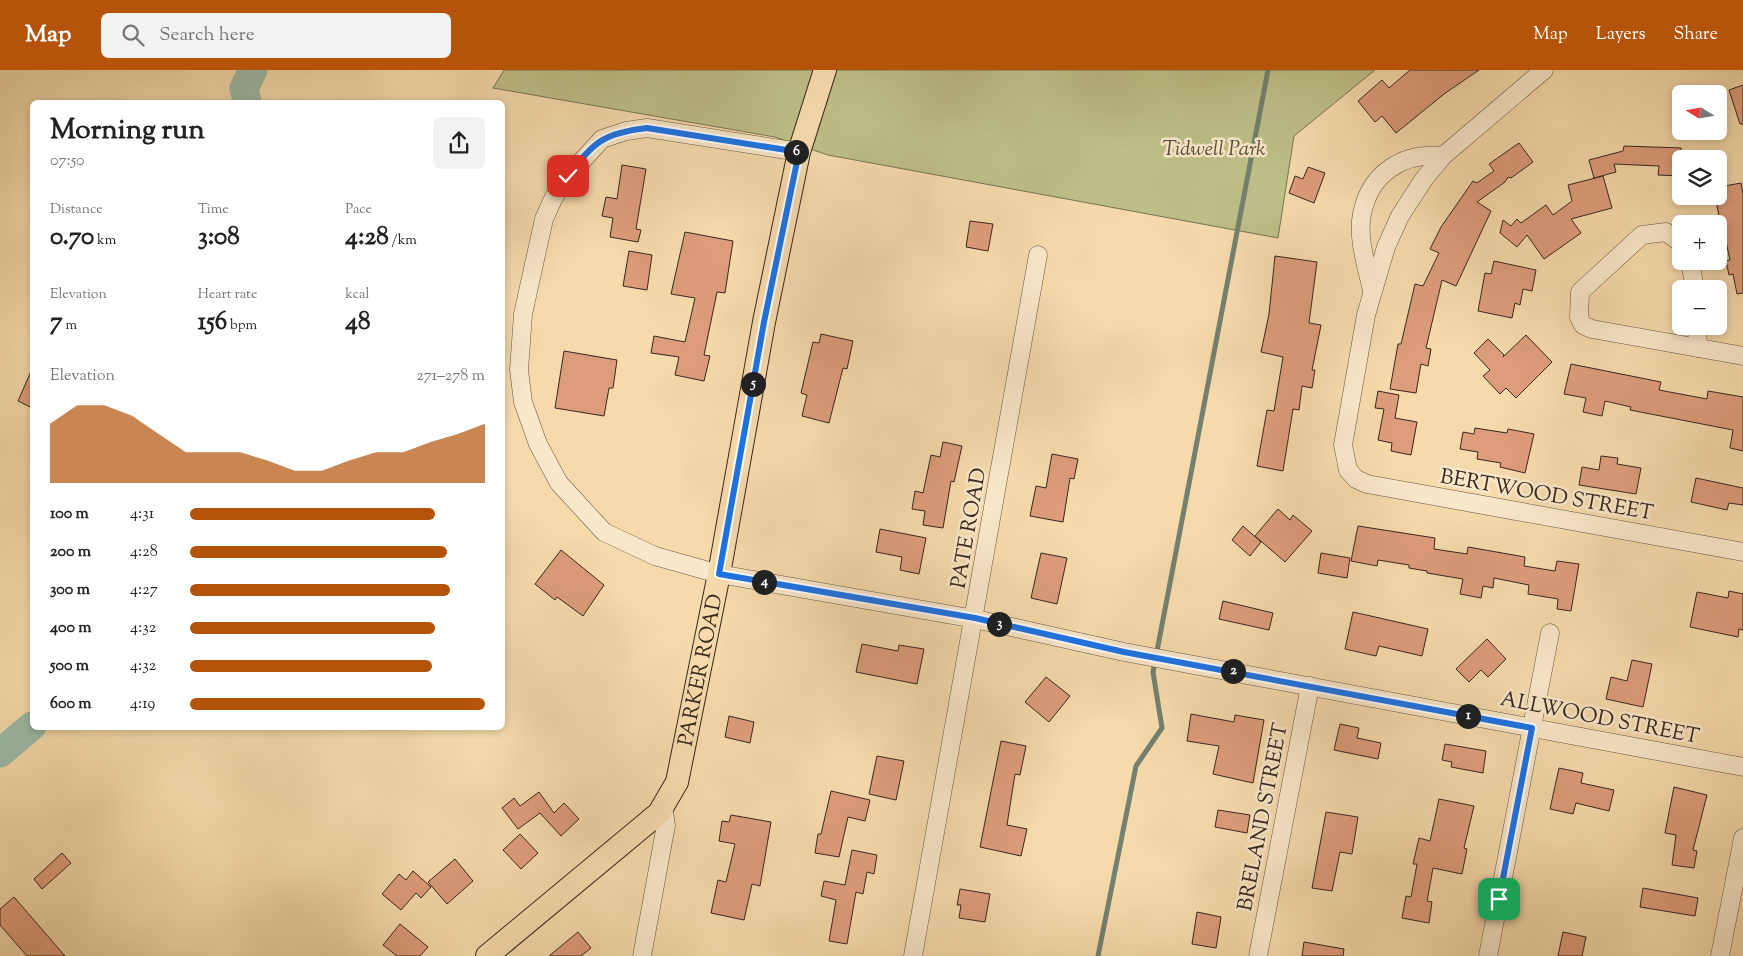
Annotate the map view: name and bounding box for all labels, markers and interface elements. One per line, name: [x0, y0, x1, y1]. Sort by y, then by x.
search box: [101, 13, 451, 58]
text: Map: [25, 18, 71, 52]
icon: search: [119, 21, 147, 49]
text: Search here: [159, 22, 255, 49]
text: Map: [1533, 22, 1568, 48]
text: Layers: [1596, 22, 1646, 48]
text: Share: [1674, 22, 1718, 48]
north arrow: [1672, 85, 1728, 140]
map controls: [1672, 85, 1727, 335]
text: Morning run: [50, 111, 205, 151]
button: share: [433, 117, 485, 169]
park label: Tidwell Park: [1162, 135, 1266, 165]
pin: 6: [784, 140, 808, 164]
text: 6: [793, 142, 800, 162]
text: 07:50: [50, 150, 85, 173]
button: layers: [1672, 150, 1727, 205]
pin: [547, 155, 589, 197]
icon: check: [554, 162, 582, 190]
text: Distance: [50, 200, 103, 220]
text: Time: [198, 200, 229, 220]
text: Pace: [345, 200, 372, 220]
button: +: [1672, 215, 1727, 270]
text: 0.70: [50, 220, 94, 256]
text: 3:08: [198, 220, 240, 256]
text: 4:28: [345, 220, 389, 256]
text: km: [94, 231, 116, 251]
text: /km: [389, 231, 417, 251]
button: −: [1672, 280, 1727, 335]
text: Elevation: [50, 285, 107, 305]
text: Heart rate: [198, 285, 257, 305]
text: kcal: [345, 285, 369, 305]
text: 7: [50, 305, 63, 341]
text: 156: [198, 305, 227, 341]
text: 48: [345, 305, 370, 341]
text: m: [63, 316, 77, 336]
text: bpm: [227, 316, 257, 336]
text: Elevation: [50, 365, 115, 388]
text: 271–278 m: [416, 365, 485, 388]
pin: 5: [740, 372, 766, 396]
text: 5: [751, 374, 756, 394]
street label: BERTWOOD STREET: [1438, 462, 1656, 530]
street label: PATE ROAD: [945, 466, 995, 591]
text: 100 m: [50, 503, 89, 526]
text: 4:31: [130, 503, 154, 526]
text: 200 m: [50, 541, 91, 564]
text: 4:28: [130, 541, 158, 564]
pin: 4: [752, 570, 776, 594]
text: 4: [761, 572, 768, 592]
text: 300 m: [50, 579, 90, 602]
text: 4:27: [130, 579, 158, 602]
street label: PARKER ROAD: [672, 591, 732, 749]
pin: 3: [986, 612, 1012, 636]
text: 3: [997, 614, 1002, 634]
text: 400 m: [50, 617, 92, 640]
text: 4:32: [130, 617, 156, 640]
text: 500 m: [50, 655, 89, 678]
text: 4:32: [130, 655, 156, 678]
pin: 2: [1220, 658, 1246, 684]
text: 2: [1230, 661, 1237, 681]
street label: ALLWOOD STREET: [1498, 685, 1702, 753]
text: 600 m: [50, 693, 92, 716]
text: 4:19: [130, 693, 155, 716]
pin: 1: [1456, 704, 1480, 728]
text: 1: [1466, 706, 1471, 726]
street label: BRELAND STREET: [1231, 721, 1297, 914]
pin: [1478, 878, 1520, 920]
icon: arrive: [1485, 885, 1513, 913]

